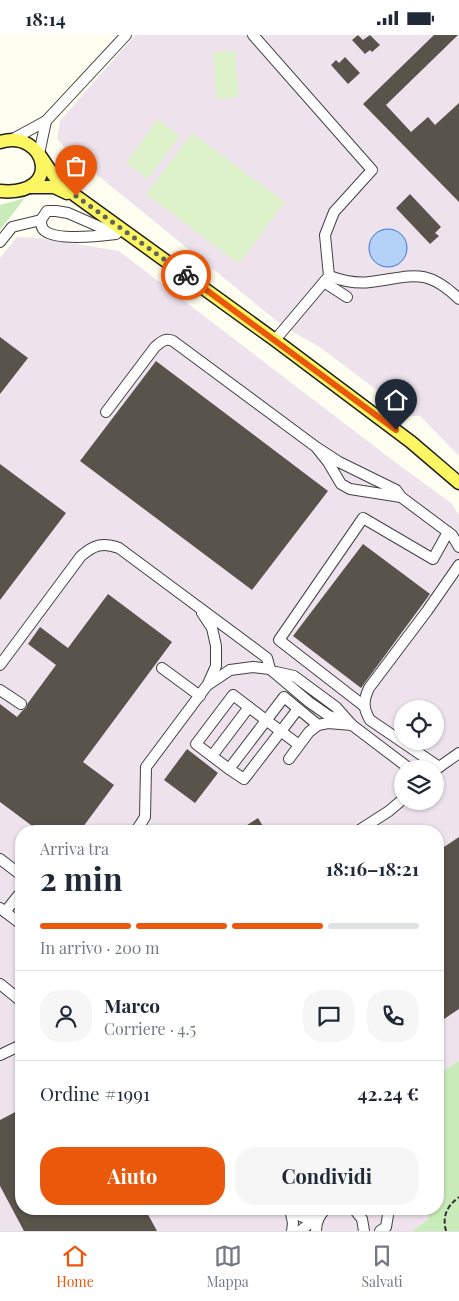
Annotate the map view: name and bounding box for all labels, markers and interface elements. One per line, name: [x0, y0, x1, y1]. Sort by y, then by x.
text: 18:14: [25, 5, 66, 31]
pin: [55, 145, 97, 196]
icon: bag: [62, 152, 90, 180]
courier: [161, 250, 211, 300]
icon: bike: [172, 261, 200, 289]
pin: [375, 379, 417, 430]
icon: home: [382, 386, 410, 414]
map controls: [394, 700, 444, 810]
button: locate: [394, 700, 444, 750]
button: layers: [394, 760, 444, 810]
text: Arriva tra: [40, 838, 109, 859]
text: 18:16–18:21: [326, 855, 419, 881]
text: 2 min: [40, 856, 123, 899]
text: In arrivo · 200 m: [40, 937, 160, 958]
button: person: [40, 990, 92, 1042]
button: chat: [303, 990, 355, 1042]
button: phone: [367, 990, 419, 1042]
text: Marco: [104, 992, 160, 1018]
text: Corriere · 4.5: [104, 1018, 196, 1039]
text: Ordine #1991: [40, 1080, 150, 1106]
text: 42.24 €: [358, 1080, 419, 1106]
button: Aiuto: [40, 1147, 225, 1205]
button: Condividi: [235, 1147, 419, 1205]
tab: Home: [56, 1242, 94, 1291]
tab: Mappa: [206, 1242, 249, 1291]
tab: Salvati: [361, 1242, 403, 1291]

